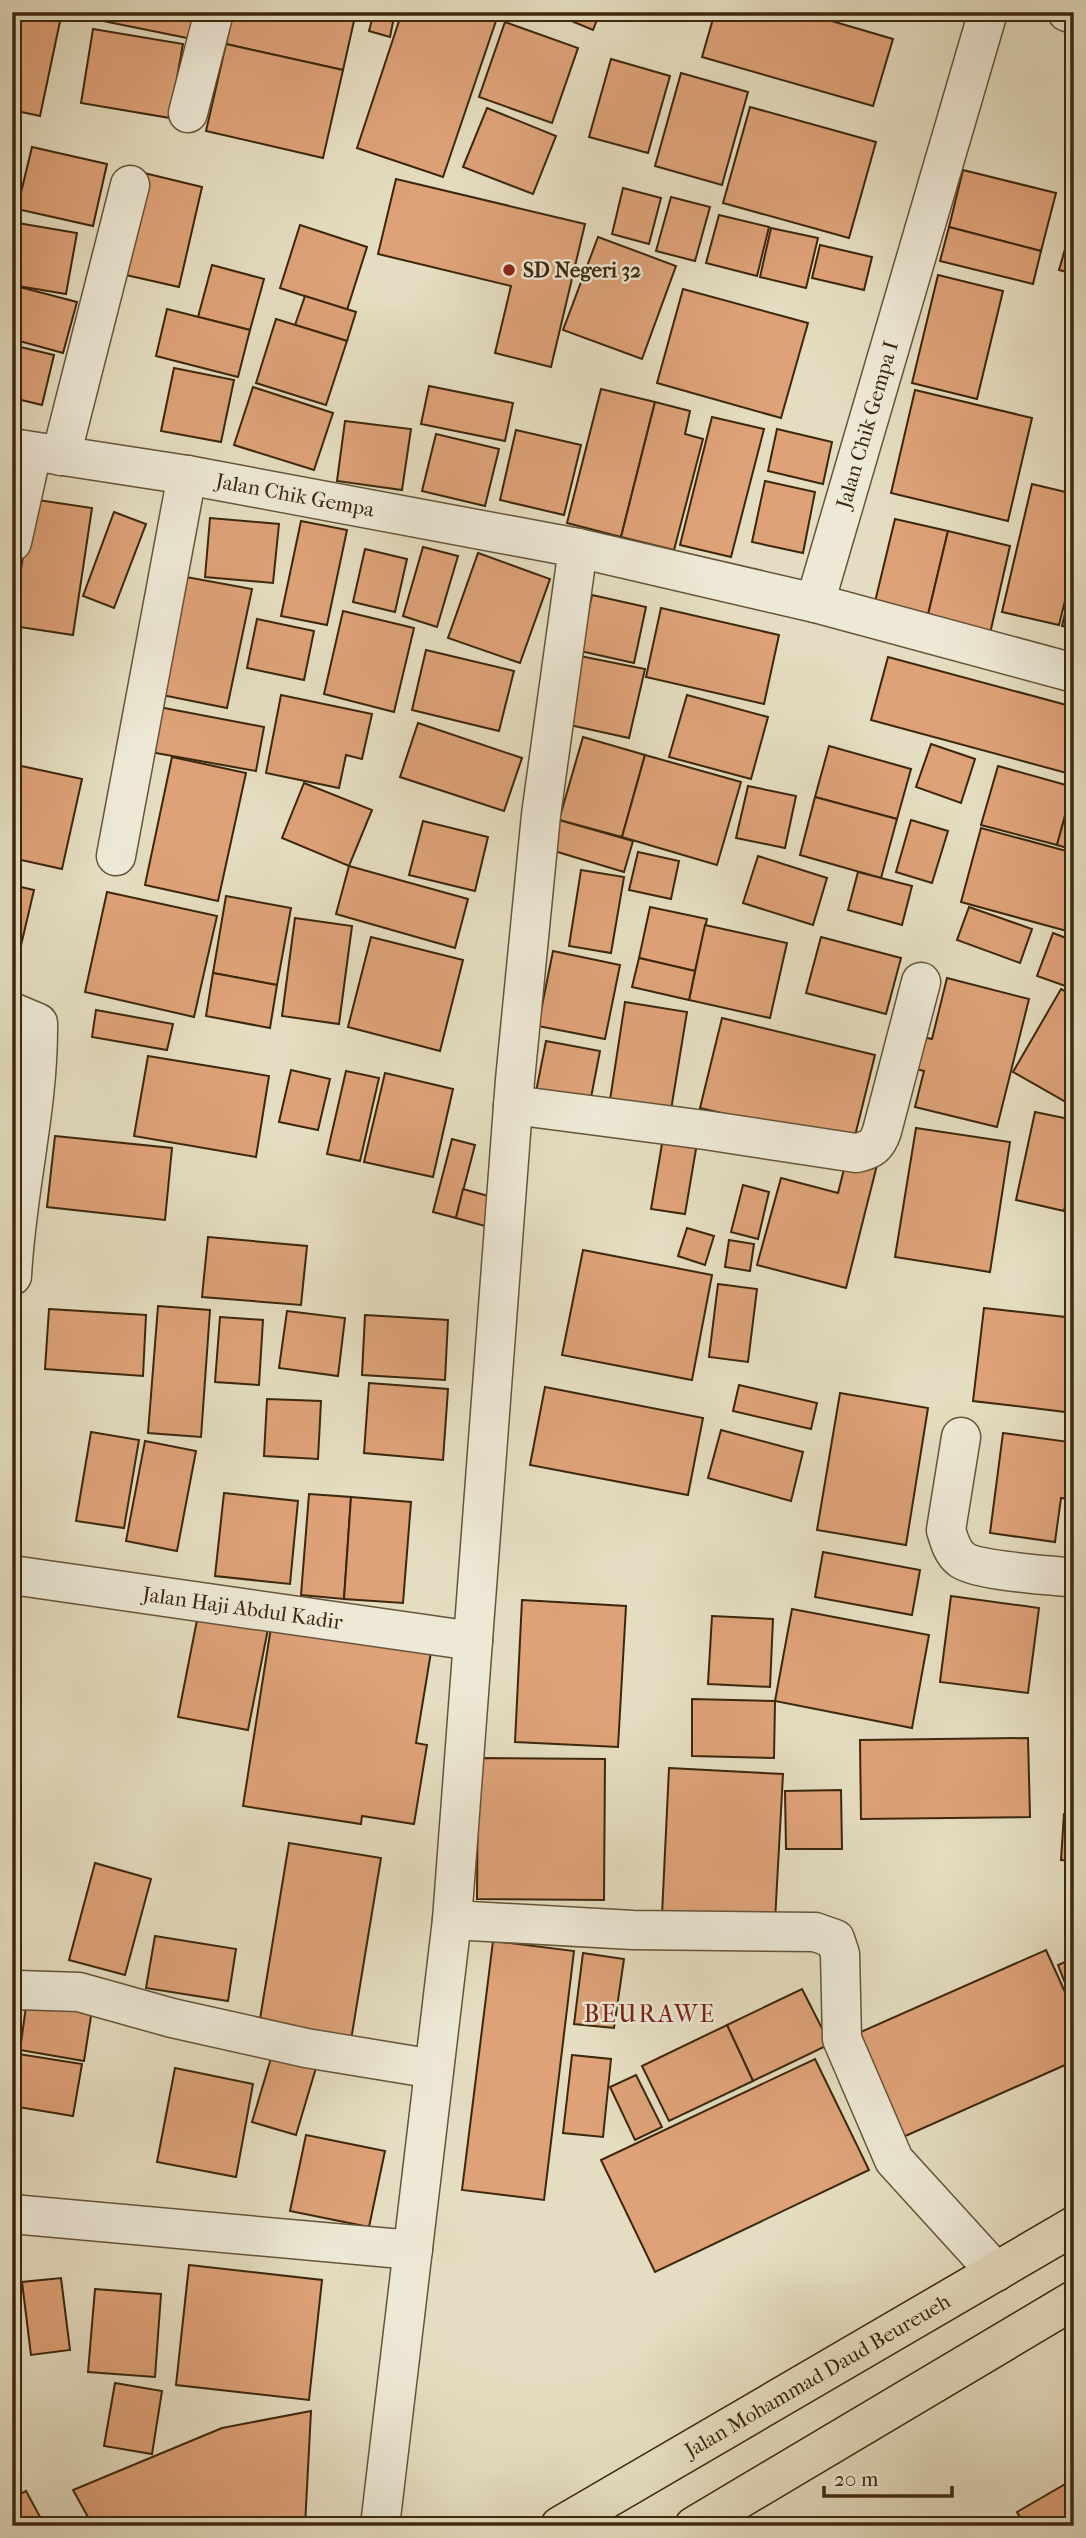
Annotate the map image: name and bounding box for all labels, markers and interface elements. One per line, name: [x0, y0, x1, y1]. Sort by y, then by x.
place label: SD Negeri 32: [523, 258, 641, 282]
marker: SD Negeri 32: [501, 262, 517, 278]
street label: Jalan Chik Gempa I: [831, 338, 903, 513]
street label: Jalan Chik Gempa: [212, 468, 377, 522]
street label: Jalan Haji Abdul Kadir: [139, 1582, 344, 1634]
district label: BEURAWE: [584, 2000, 716, 2028]
street label: Jalan Mohammad Daud Beureueh: [679, 2289, 955, 2464]
scale bar: [824, 2454, 951, 2498]
text: 20 m: [834, 2467, 879, 2491]

